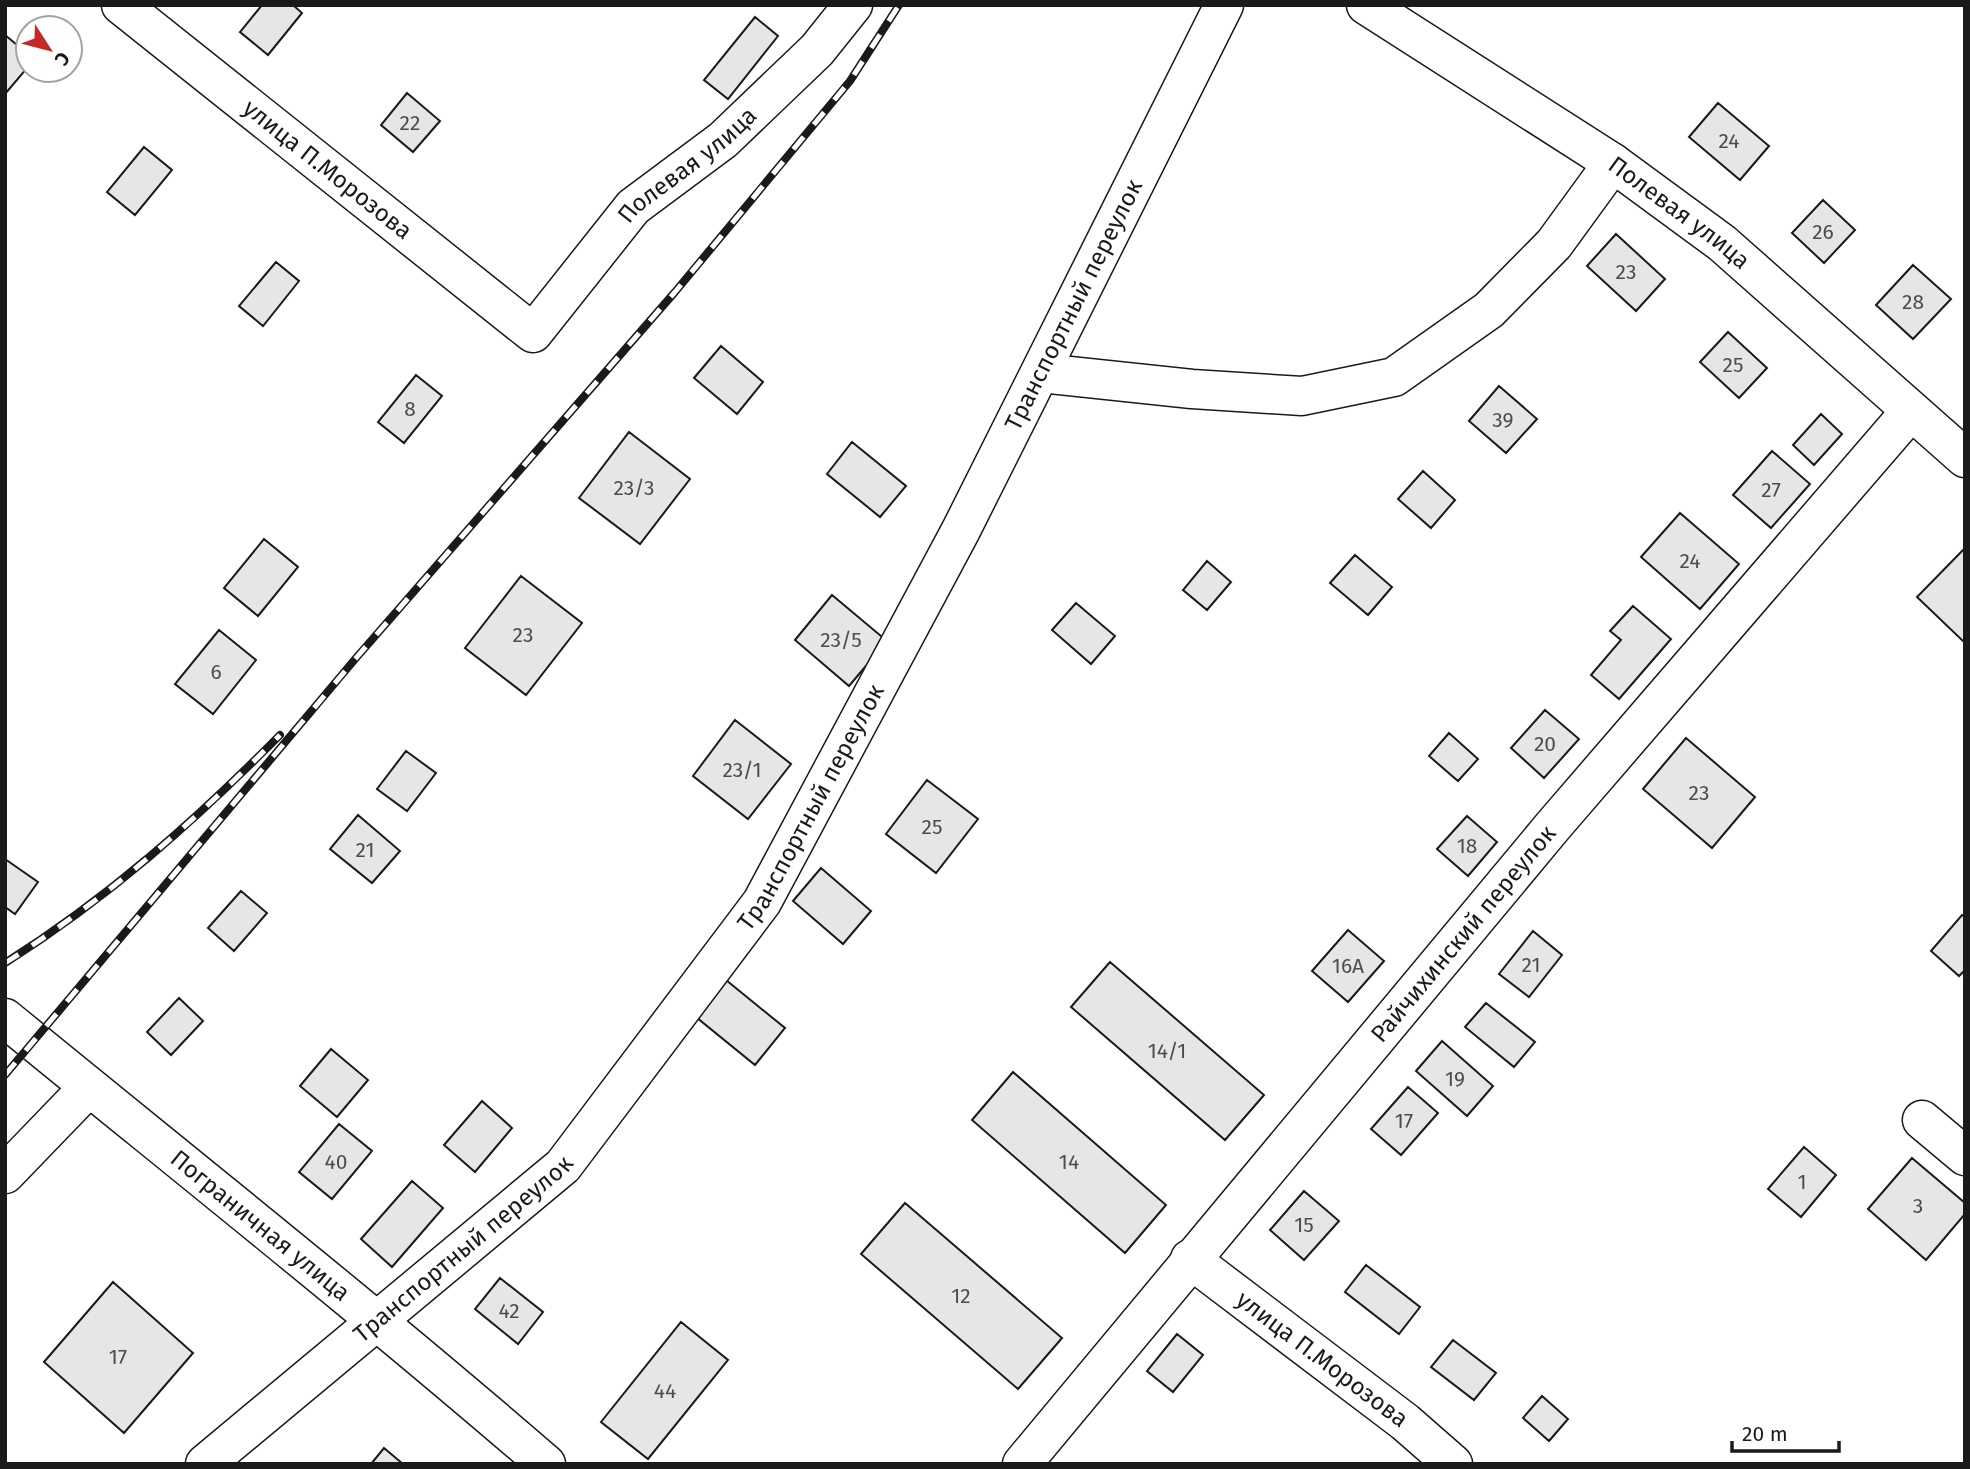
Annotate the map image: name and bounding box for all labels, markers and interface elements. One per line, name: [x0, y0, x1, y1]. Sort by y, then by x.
north arrow: [14, 14, 84, 84]
text: С: [50, 48, 75, 70]
street label: улица П.Морозова: [237, 94, 418, 245]
street label: Полевая улица: [612, 101, 762, 229]
house number: 22: [400, 110, 420, 136]
house number: 24: [1719, 128, 1740, 154]
street label: Полевая улица: [1603, 150, 1756, 275]
street label: Транспортный переулок: [999, 174, 1149, 435]
house number: 26: [1812, 219, 1834, 245]
house number: 23: [1616, 259, 1636, 285]
house number: 28: [1902, 289, 1924, 315]
house number: 25: [1723, 352, 1743, 378]
house number: 8: [404, 396, 416, 422]
house number: 39: [1492, 407, 1514, 433]
house number: 23/3: [613, 475, 655, 501]
house number: 27: [1761, 477, 1781, 503]
house number: 24: [1680, 548, 1701, 574]
house number: 23: [513, 622, 533, 648]
house number: 23/5: [820, 627, 862, 653]
house number: 6: [210, 659, 222, 685]
street label: Транспортный переулок: [732, 679, 890, 936]
house number: 20: [1534, 731, 1556, 757]
house number: 23/1: [722, 757, 762, 783]
house number: 23: [1689, 780, 1709, 806]
house number: 25: [922, 814, 942, 840]
street label: Райчихинский переулок: [1365, 819, 1562, 1048]
house number: 18: [1457, 833, 1477, 859]
house number: 21: [356, 837, 374, 863]
house number: 21: [1522, 952, 1540, 978]
house number: 16А: [1332, 953, 1364, 979]
house number: 14/1: [1148, 1038, 1186, 1064]
house number: 19: [1445, 1066, 1465, 1092]
house number: 17: [1395, 1108, 1413, 1134]
street label: Пограничная улица: [165, 1144, 356, 1307]
house number: 40: [325, 1149, 347, 1175]
house number: 14: [1059, 1149, 1079, 1175]
street label: Транспортный переулок: [348, 1150, 580, 1348]
house number: 1: [1797, 1169, 1807, 1195]
house number: 3: [1913, 1193, 1923, 1219]
house number: 15: [1294, 1212, 1314, 1238]
house number: 12: [951, 1283, 971, 1309]
street label: улица П.Морозова: [1231, 1285, 1414, 1433]
house number: 42: [498, 1298, 520, 1324]
house number: 17: [109, 1344, 127, 1370]
house number: 44: [654, 1378, 676, 1404]
scale bar: [1732, 1410, 1839, 1454]
text: 20 m: [1742, 1421, 1788, 1447]

